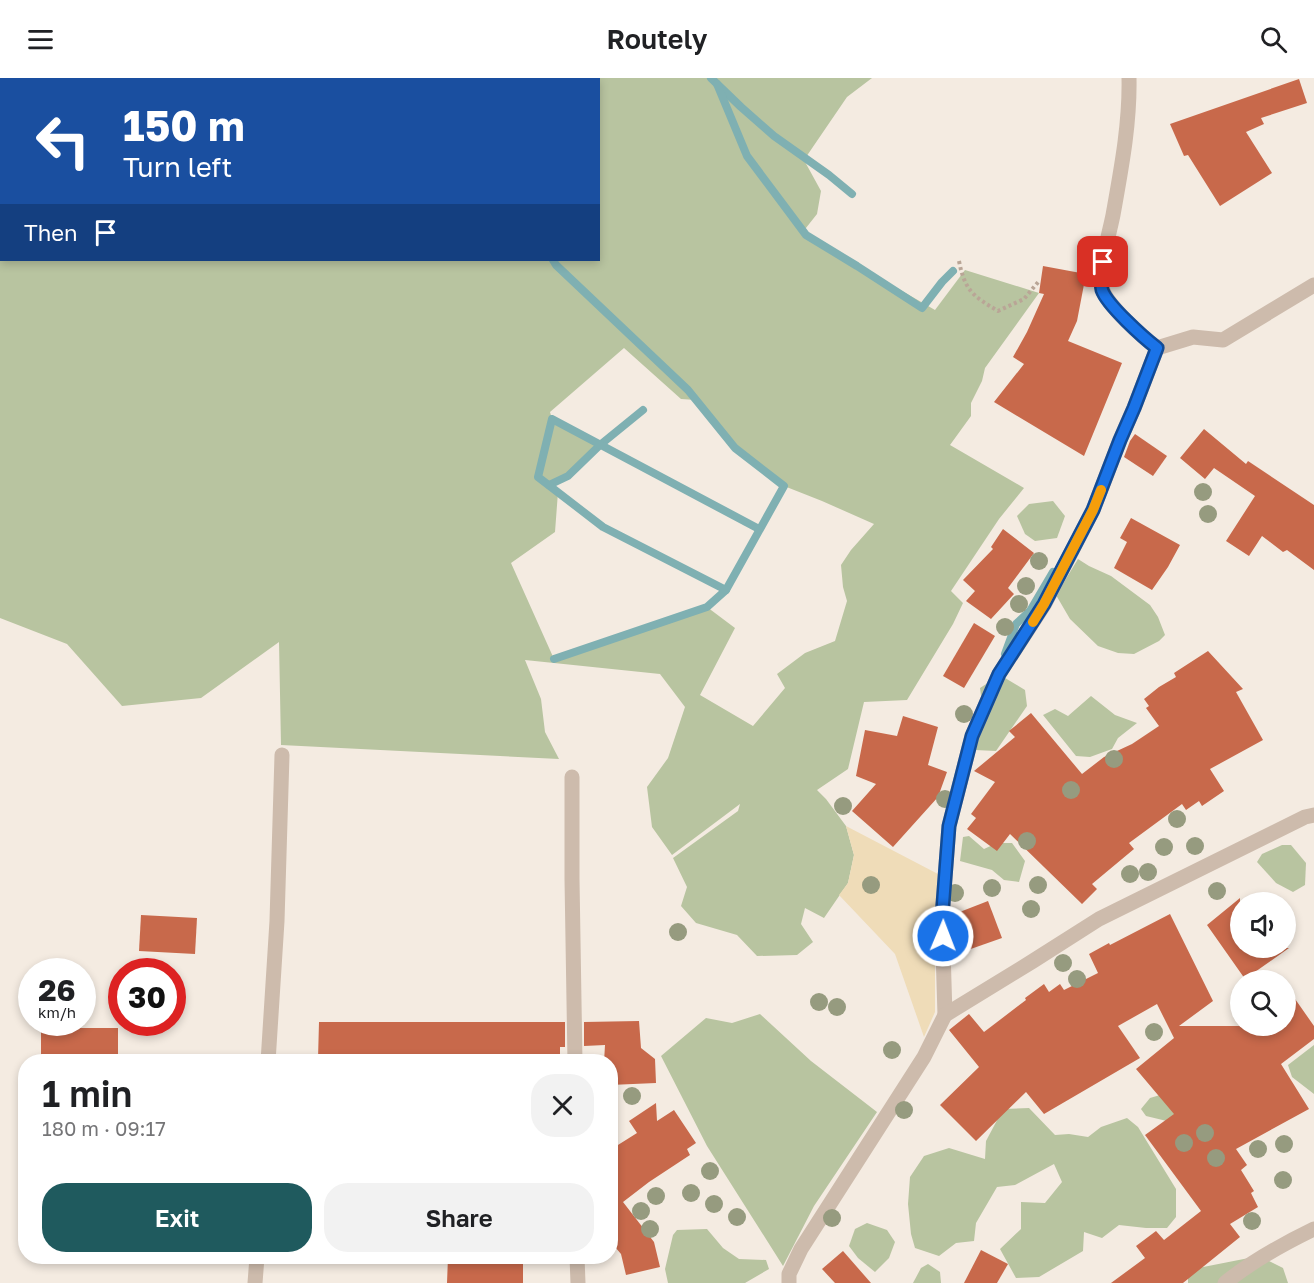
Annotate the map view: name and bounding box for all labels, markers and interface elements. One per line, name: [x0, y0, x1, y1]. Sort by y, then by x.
icon: menu: [24, 23, 57, 56]
text: Routely: [607, 23, 707, 55]
icon: search: [1257, 23, 1290, 56]
text: 150 m: [123, 100, 245, 150]
icon: left: [24, 102, 102, 180]
text: Turn left: [123, 151, 232, 183]
icon: arrive: [89, 216, 122, 249]
text: Then: [24, 219, 77, 246]
pin: [1077, 236, 1128, 287]
icon: arrive: [1086, 245, 1119, 278]
map controls: [1230, 892, 1296, 1036]
button: sound: [1230, 892, 1296, 958]
position arrow: [911, 904, 975, 968]
speed limit sign: 30: [108, 958, 186, 1036]
button: search: [1230, 970, 1296, 1036]
text: 26: [38, 972, 76, 1008]
text: km/h: [38, 1003, 76, 1021]
text: 1 min: [42, 1072, 132, 1115]
button: close: [531, 1074, 594, 1137]
text: 180 m · 09:17: [42, 1116, 166, 1140]
button: Exit: [42, 1183, 312, 1252]
button: Share: [324, 1183, 594, 1252]

